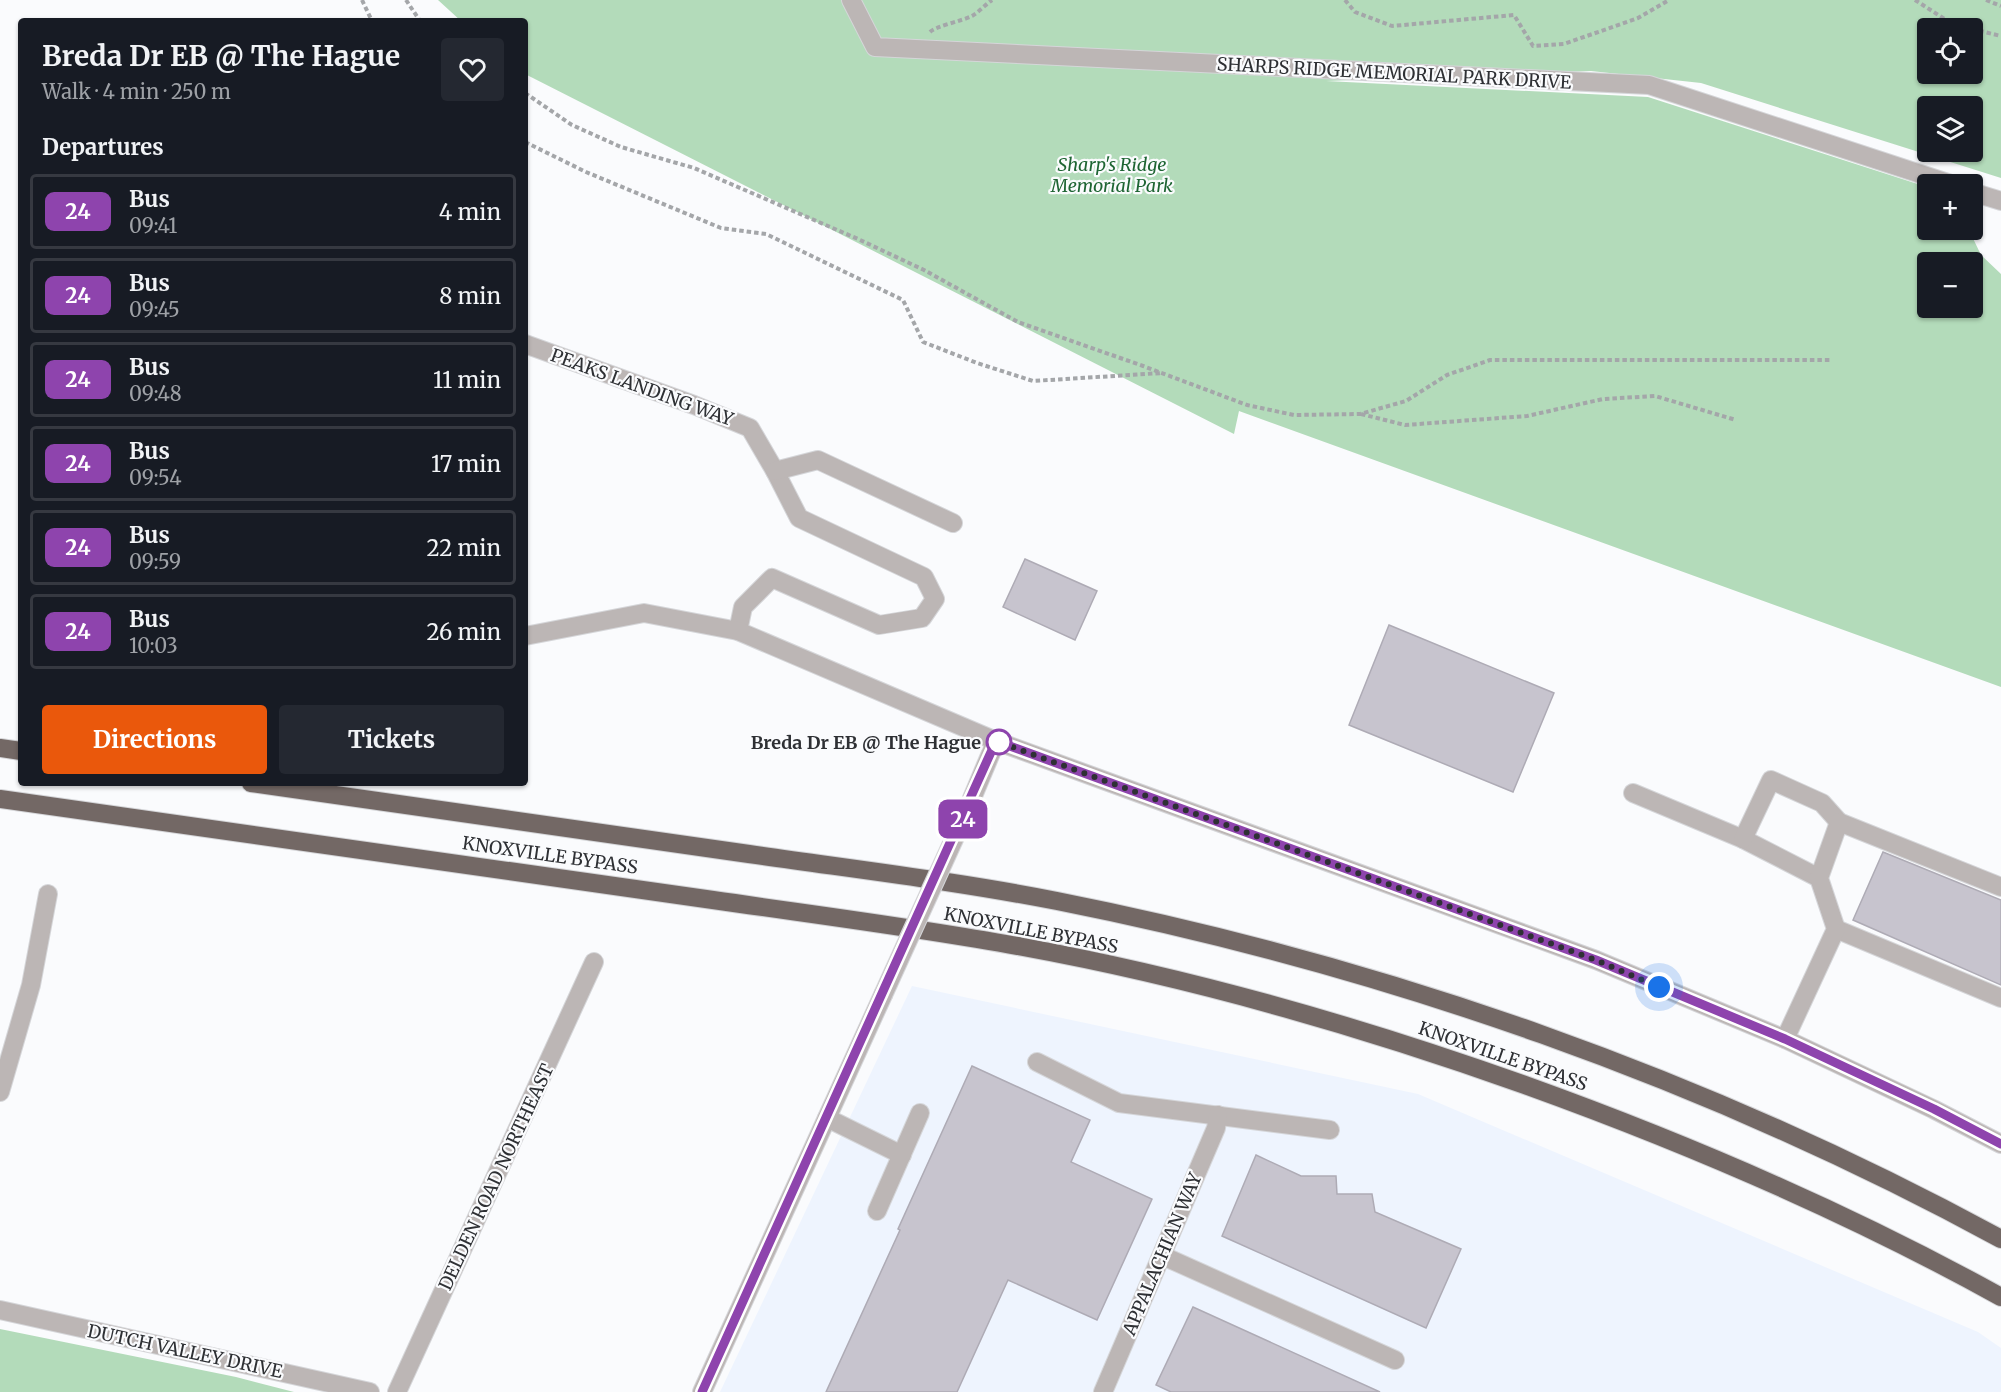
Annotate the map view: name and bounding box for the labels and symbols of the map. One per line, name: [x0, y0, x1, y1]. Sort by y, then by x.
street label: SHARPS RIDGE MEMORIAL PARK DRIVE: [1216, 52, 1572, 94]
park label: Sharp's Ridge Memorial Park: [1050, 153, 1173, 197]
street label: PEAKS LANDING WAY: [548, 343, 737, 431]
marker: Breda Dr EB @ The Hague: [986, 729, 1012, 755]
place label: Breda Dr EB @ The Hague: [751, 731, 981, 754]
line badge: 24: [936, 800, 990, 838]
street label: KNOXVILLE BYPASS: [461, 831, 640, 879]
street label: KNOXVILLE BYPASS: [942, 902, 1120, 958]
your location: [1644, 972, 1674, 1002]
street label: KNOXVILLE BYPASS: [1416, 1016, 1591, 1096]
street label: DELDEN ROAD NORTHEAST: [433, 1060, 559, 1294]
street label: APPALACHIAN WAY: [1117, 1169, 1207, 1340]
street label: DUTCH VALLEY DRIVE: [85, 1319, 285, 1383]

